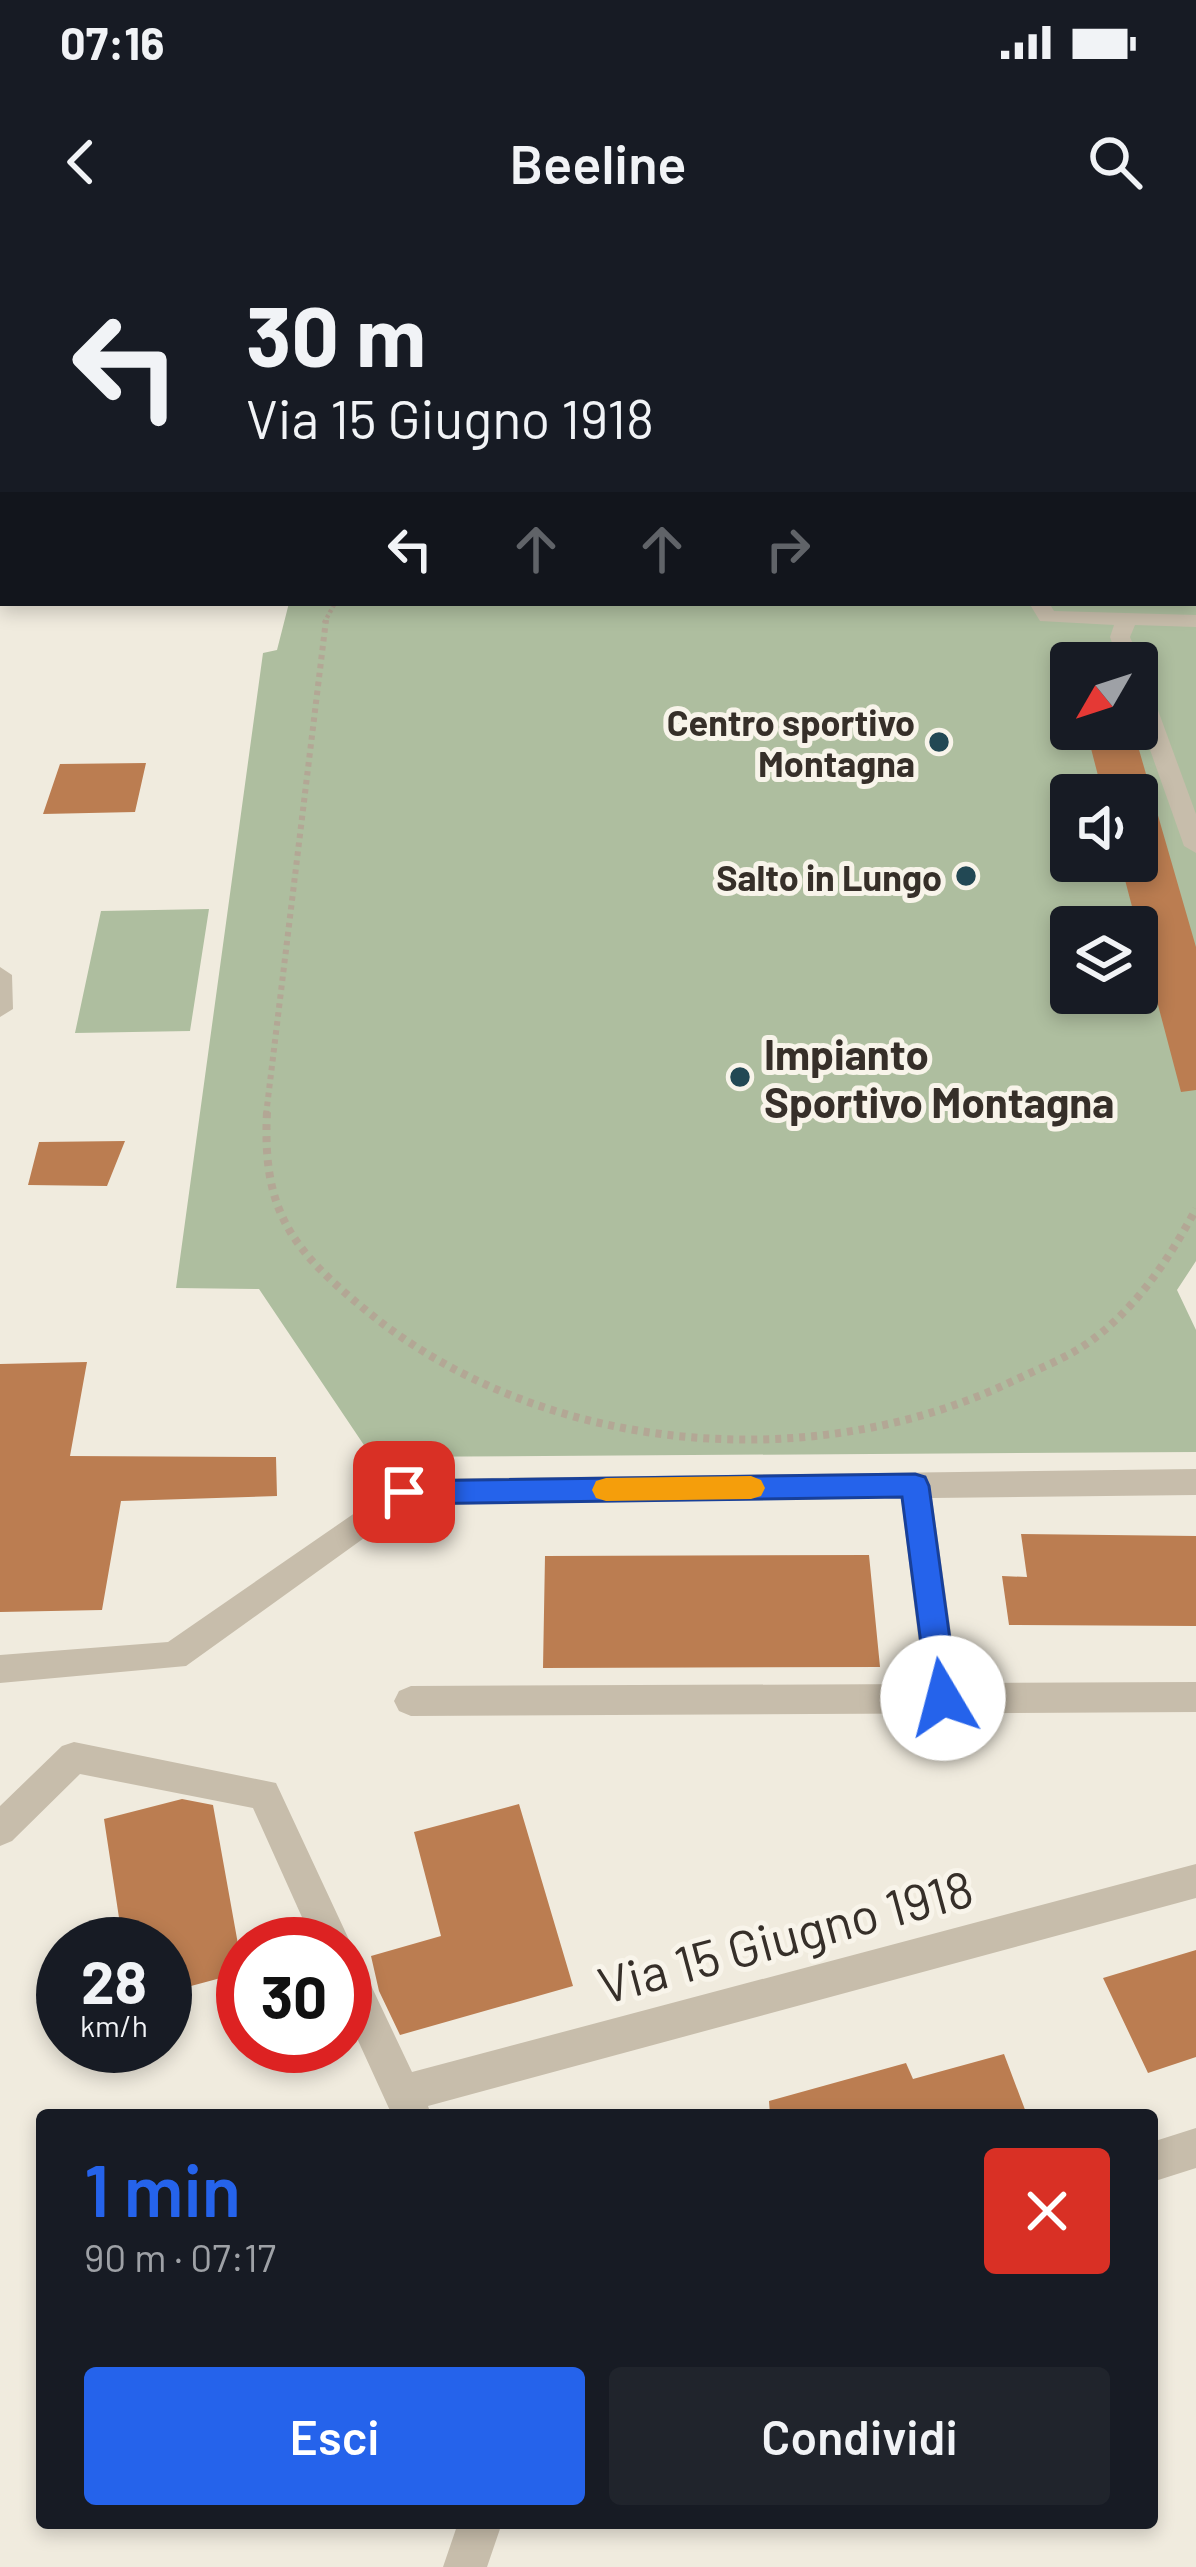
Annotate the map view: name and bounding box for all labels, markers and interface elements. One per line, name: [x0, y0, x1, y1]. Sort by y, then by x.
text: 07:16: [60, 15, 164, 69]
icon: back: [48, 129, 114, 195]
icon: search: [1082, 129, 1148, 195]
text: Beeline: [509, 130, 687, 195]
text: 30 m: [246, 283, 426, 384]
icon: left: [48, 288, 204, 444]
text: Via 15 Giugno 1918: [246, 385, 654, 450]
icon: left: [377, 516, 443, 582]
icon: ahead: [503, 516, 569, 582]
icon: ahead: [629, 516, 695, 582]
icon: right: [755, 516, 821, 582]
north arrow: [1050, 642, 1158, 750]
map controls: [1050, 642, 1158, 1014]
place label: Centro sportivo Montagna: [667, 700, 915, 784]
marker: Centro sportivo Montagna: [926, 729, 952, 755]
button: sound: [1050, 774, 1158, 882]
place label: Salto in Lungo: [716, 855, 942, 898]
marker: Salto in Lungo: [953, 863, 979, 889]
button: layers: [1050, 906, 1158, 1014]
place label: Impianto Sportivo Montagna: [764, 1028, 1114, 1127]
marker: Impianto Sportivo Montagna: [727, 1064, 753, 1090]
pin: [353, 1441, 455, 1543]
icon: arrive: [371, 1459, 437, 1525]
position arrow: [880, 1635, 1006, 1761]
street label: Via 15 Giugno 1918: [591, 1856, 979, 2014]
speed limit sign: 30: [216, 1917, 372, 2073]
text: 28: [81, 1944, 147, 2016]
text: km/h: [80, 2007, 148, 2043]
text: 1 min: [84, 2145, 241, 2231]
button: close: [984, 2148, 1110, 2274]
text: 90 m · 07:17: [84, 2233, 276, 2280]
button: Esci: [84, 2367, 585, 2505]
button: Condividi: [609, 2367, 1110, 2505]

